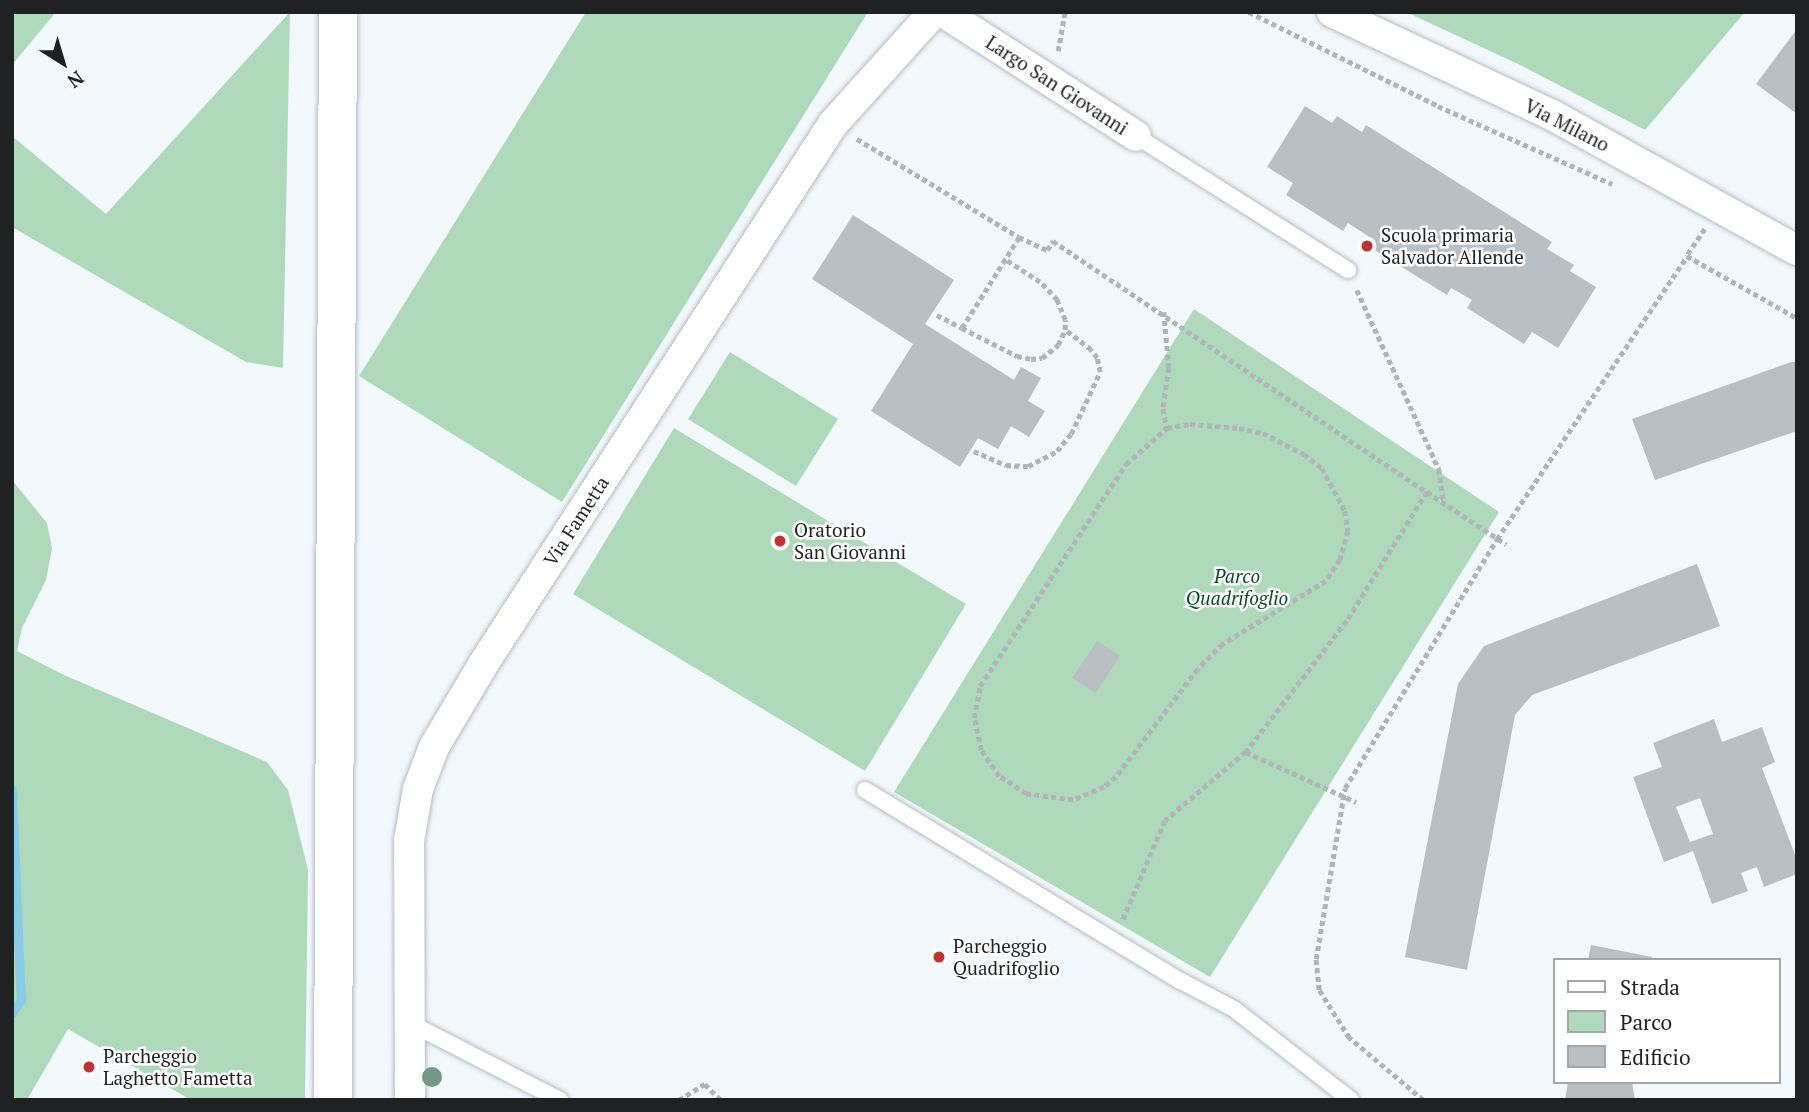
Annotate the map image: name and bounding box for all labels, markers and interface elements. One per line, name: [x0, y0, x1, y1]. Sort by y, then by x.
north arrow: [28, 28, 98, 98]
street label: Largo San Giovanni: [982, 31, 1132, 139]
text: N: [63, 66, 89, 94]
street label: Via Milano: [1521, 94, 1613, 156]
place label: Scuola primaria Salvador Allende: [1381, 224, 1524, 268]
marker: Scuola primaria Salvador Allende: [1359, 238, 1375, 254]
street label: Via Fametta: [539, 472, 613, 570]
place label: Oratorio San Giovanni: [794, 519, 906, 563]
marker: Oratorio San Giovanni: [772, 533, 788, 549]
park label: Parco Quadrifoglio: [1186, 565, 1288, 609]
place label: Parcheggio Quadrifoglio: [953, 935, 1060, 979]
marker: Parcheggio Quadrifoglio: [931, 949, 947, 965]
legend: [1554, 958, 1781, 1084]
text: Strada: [1620, 973, 1680, 1001]
text: Parco: [1620, 1008, 1672, 1036]
text: Edificio: [1620, 1043, 1691, 1071]
place label: Parcheggio Laghetto Fametta: [103, 1045, 252, 1089]
marker: Parcheggio Laghetto Fametta: [81, 1059, 97, 1075]

